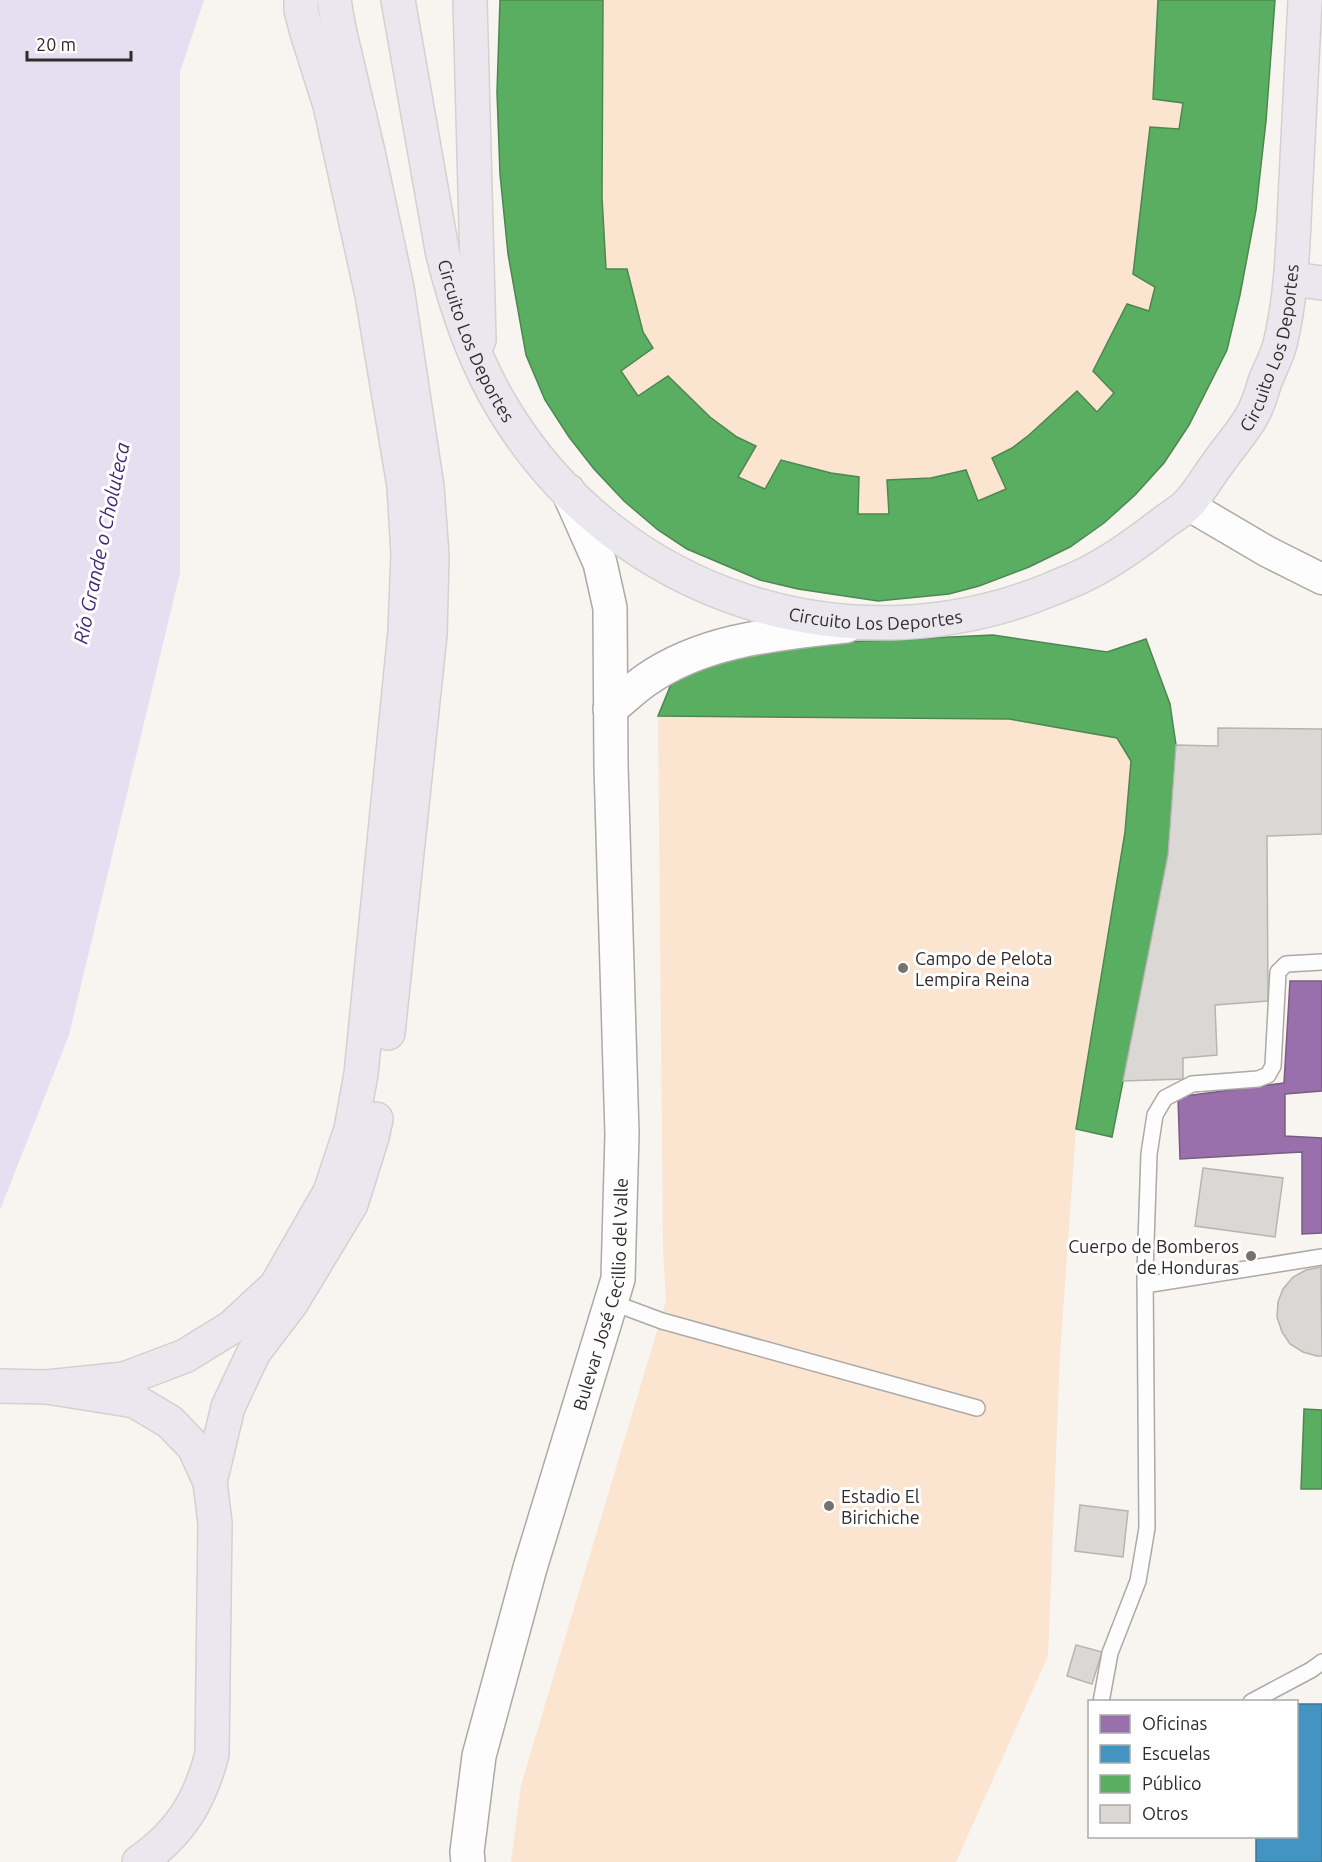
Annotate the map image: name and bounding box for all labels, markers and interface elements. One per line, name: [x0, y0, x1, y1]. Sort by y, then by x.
scale bar: [27, 24, 130, 62]
text: 20 m: [36, 34, 76, 54]
street label: Circuito Los Deportes: [435, 257, 519, 426]
street label: Circuito Los Deportes: [1235, 263, 1302, 435]
water label: Río Grande o Choluteca: [68, 440, 134, 646]
street label: Circuito Los Deportes: [787, 603, 964, 633]
place label: Campo de Pelota Lempira Reina: [915, 948, 1052, 989]
marker: Campo de Pelota Lempira Reina: [896, 961, 910, 975]
street label: Bulevar José Cecillio del Valle: [569, 1178, 631, 1413]
place label: Cuerpo de Bomberos de Honduras: [1068, 1236, 1239, 1277]
marker: Cuerpo de Bomberos de Honduras: [1244, 1249, 1258, 1263]
place label: Estadio El Birichiche: [841, 1486, 920, 1527]
marker: Estadio El Birichiche: [822, 1499, 836, 1513]
legend: [1088, 1700, 1298, 1838]
text: Oficinas: [1142, 1713, 1207, 1733]
text: Escuelas: [1142, 1743, 1210, 1763]
text: Público: [1142, 1773, 1202, 1793]
text: Otros: [1142, 1803, 1188, 1823]

